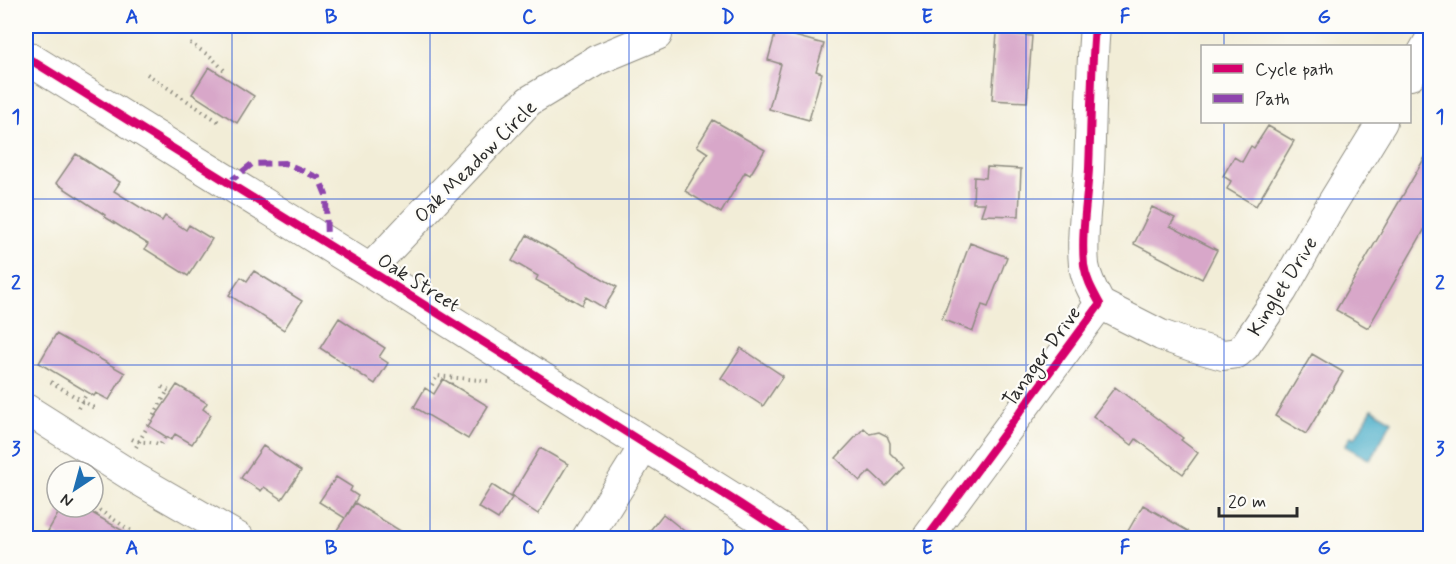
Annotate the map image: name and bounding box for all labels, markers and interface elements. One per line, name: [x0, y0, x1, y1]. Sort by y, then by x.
text: A: [125, 4, 139, 31]
text: B: [325, 4, 338, 31]
text: C: [522, 4, 537, 31]
text: D: [721, 4, 735, 31]
text: E: [921, 4, 933, 31]
text: F: [1120, 4, 1131, 31]
text: G: [1317, 4, 1331, 31]
legend: [1201, 45, 1411, 123]
text: Cycle path: [1255, 58, 1333, 82]
text: Path: [1255, 88, 1290, 112]
street label: Oak Meadow Circle: [409, 95, 543, 229]
text: 1: [12, 104, 20, 131]
text: 1: [1436, 104, 1444, 131]
street label: Kinglet Drive: [1242, 232, 1325, 342]
street label: Oak Street: [372, 247, 465, 319]
text: 2: [11, 270, 21, 297]
text: 2: [1435, 270, 1445, 297]
street label: Tanager Drive: [997, 301, 1089, 413]
text: 3: [11, 436, 21, 463]
text: 3: [1435, 436, 1445, 463]
north arrow: [45, 459, 105, 519]
scale bar: [1219, 480, 1297, 518]
text: N: [57, 488, 78, 512]
text: 20 m: [1228, 490, 1266, 514]
text: A: [125, 535, 139, 562]
text: B: [325, 535, 338, 562]
text: C: [522, 535, 537, 562]
text: D: [721, 535, 735, 562]
text: E: [921, 535, 933, 562]
text: F: [1120, 535, 1131, 562]
text: G: [1317, 535, 1331, 562]

